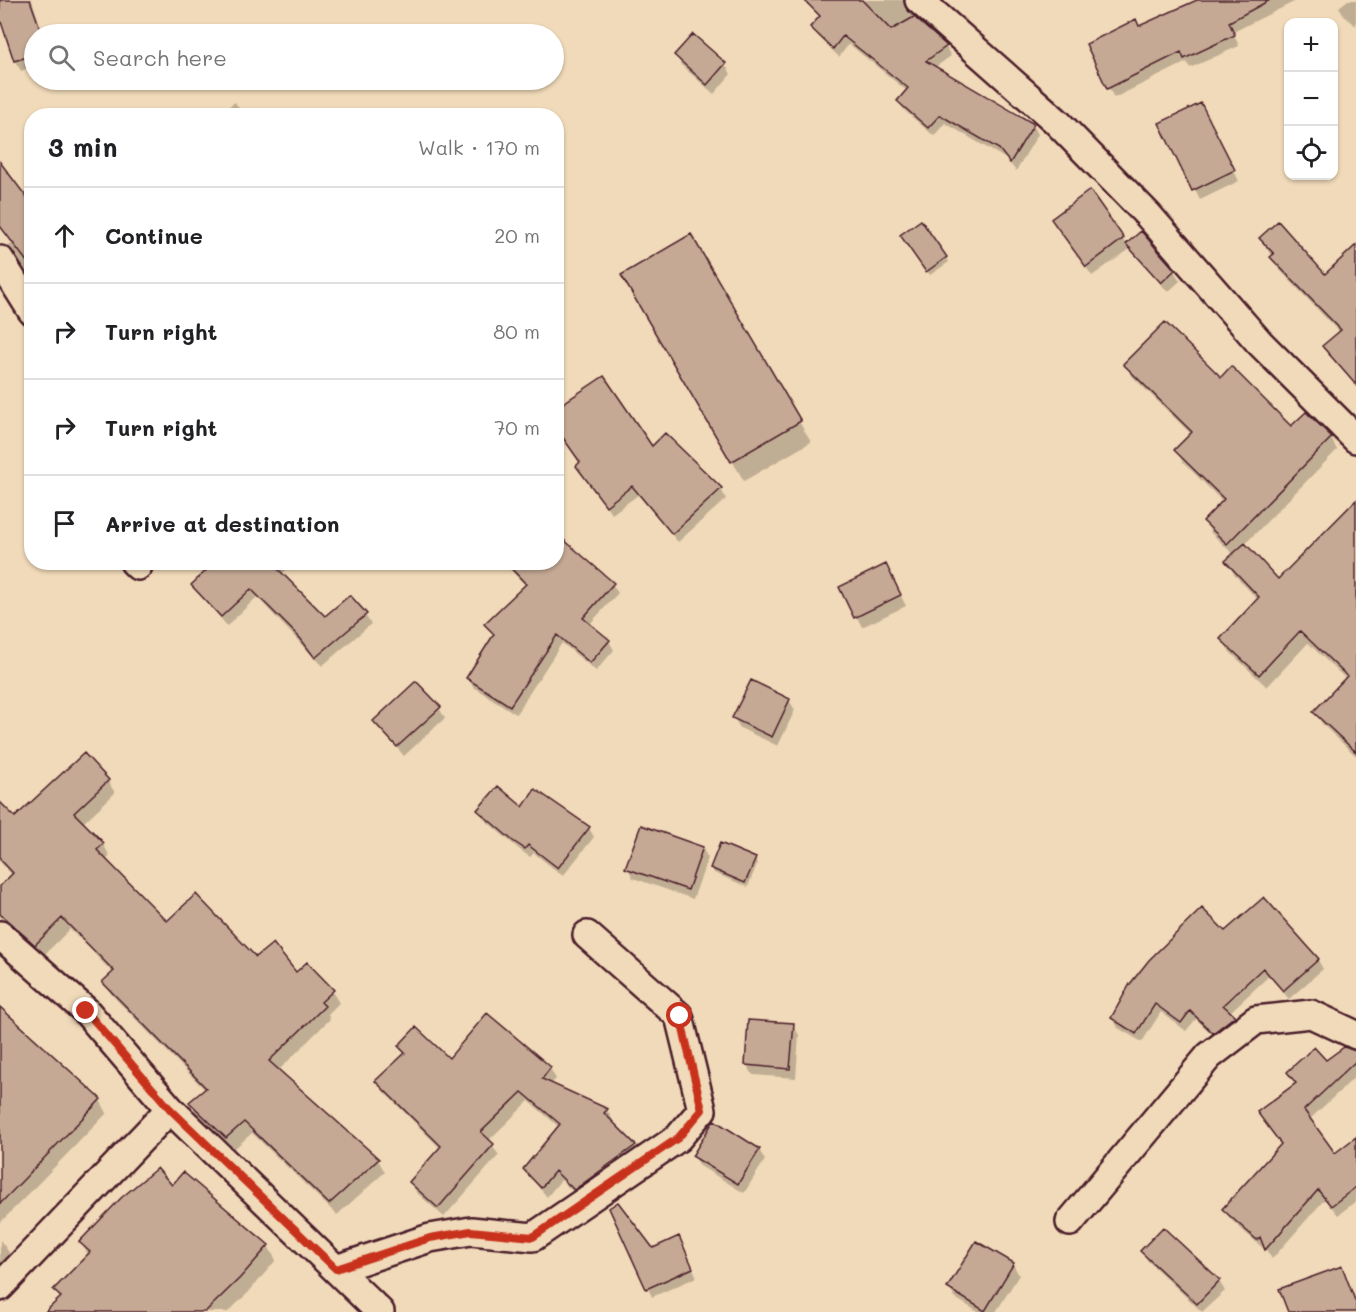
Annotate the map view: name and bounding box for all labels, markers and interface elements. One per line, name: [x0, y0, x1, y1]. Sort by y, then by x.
map controls: [1284, 18, 1338, 180]
button: +: [1284, 18, 1338, 72]
search box: [24, 24, 564, 90]
icon: search: [45, 41, 78, 74]
text: Search here: [93, 43, 227, 72]
button: −: [1284, 72, 1338, 126]
button: locate: [1284, 126, 1338, 180]
text: 3 min: [48, 130, 117, 164]
text: Walk · 170 m: [418, 134, 540, 160]
icon: ahead: [48, 219, 81, 252]
text: Continue: [105, 221, 203, 250]
text: 20 m: [494, 222, 540, 248]
icon: right: [48, 315, 81, 348]
text: Turn right: [105, 317, 217, 346]
text: 80 m: [493, 318, 540, 344]
icon: right: [48, 411, 81, 444]
text: Turn right: [105, 413, 217, 442]
text: 70 m: [494, 414, 540, 440]
icon: arrive: [48, 507, 81, 540]
text: Arrive at destination: [105, 509, 340, 538]
route end: [72, 997, 98, 1023]
route start: [666, 1002, 692, 1028]

